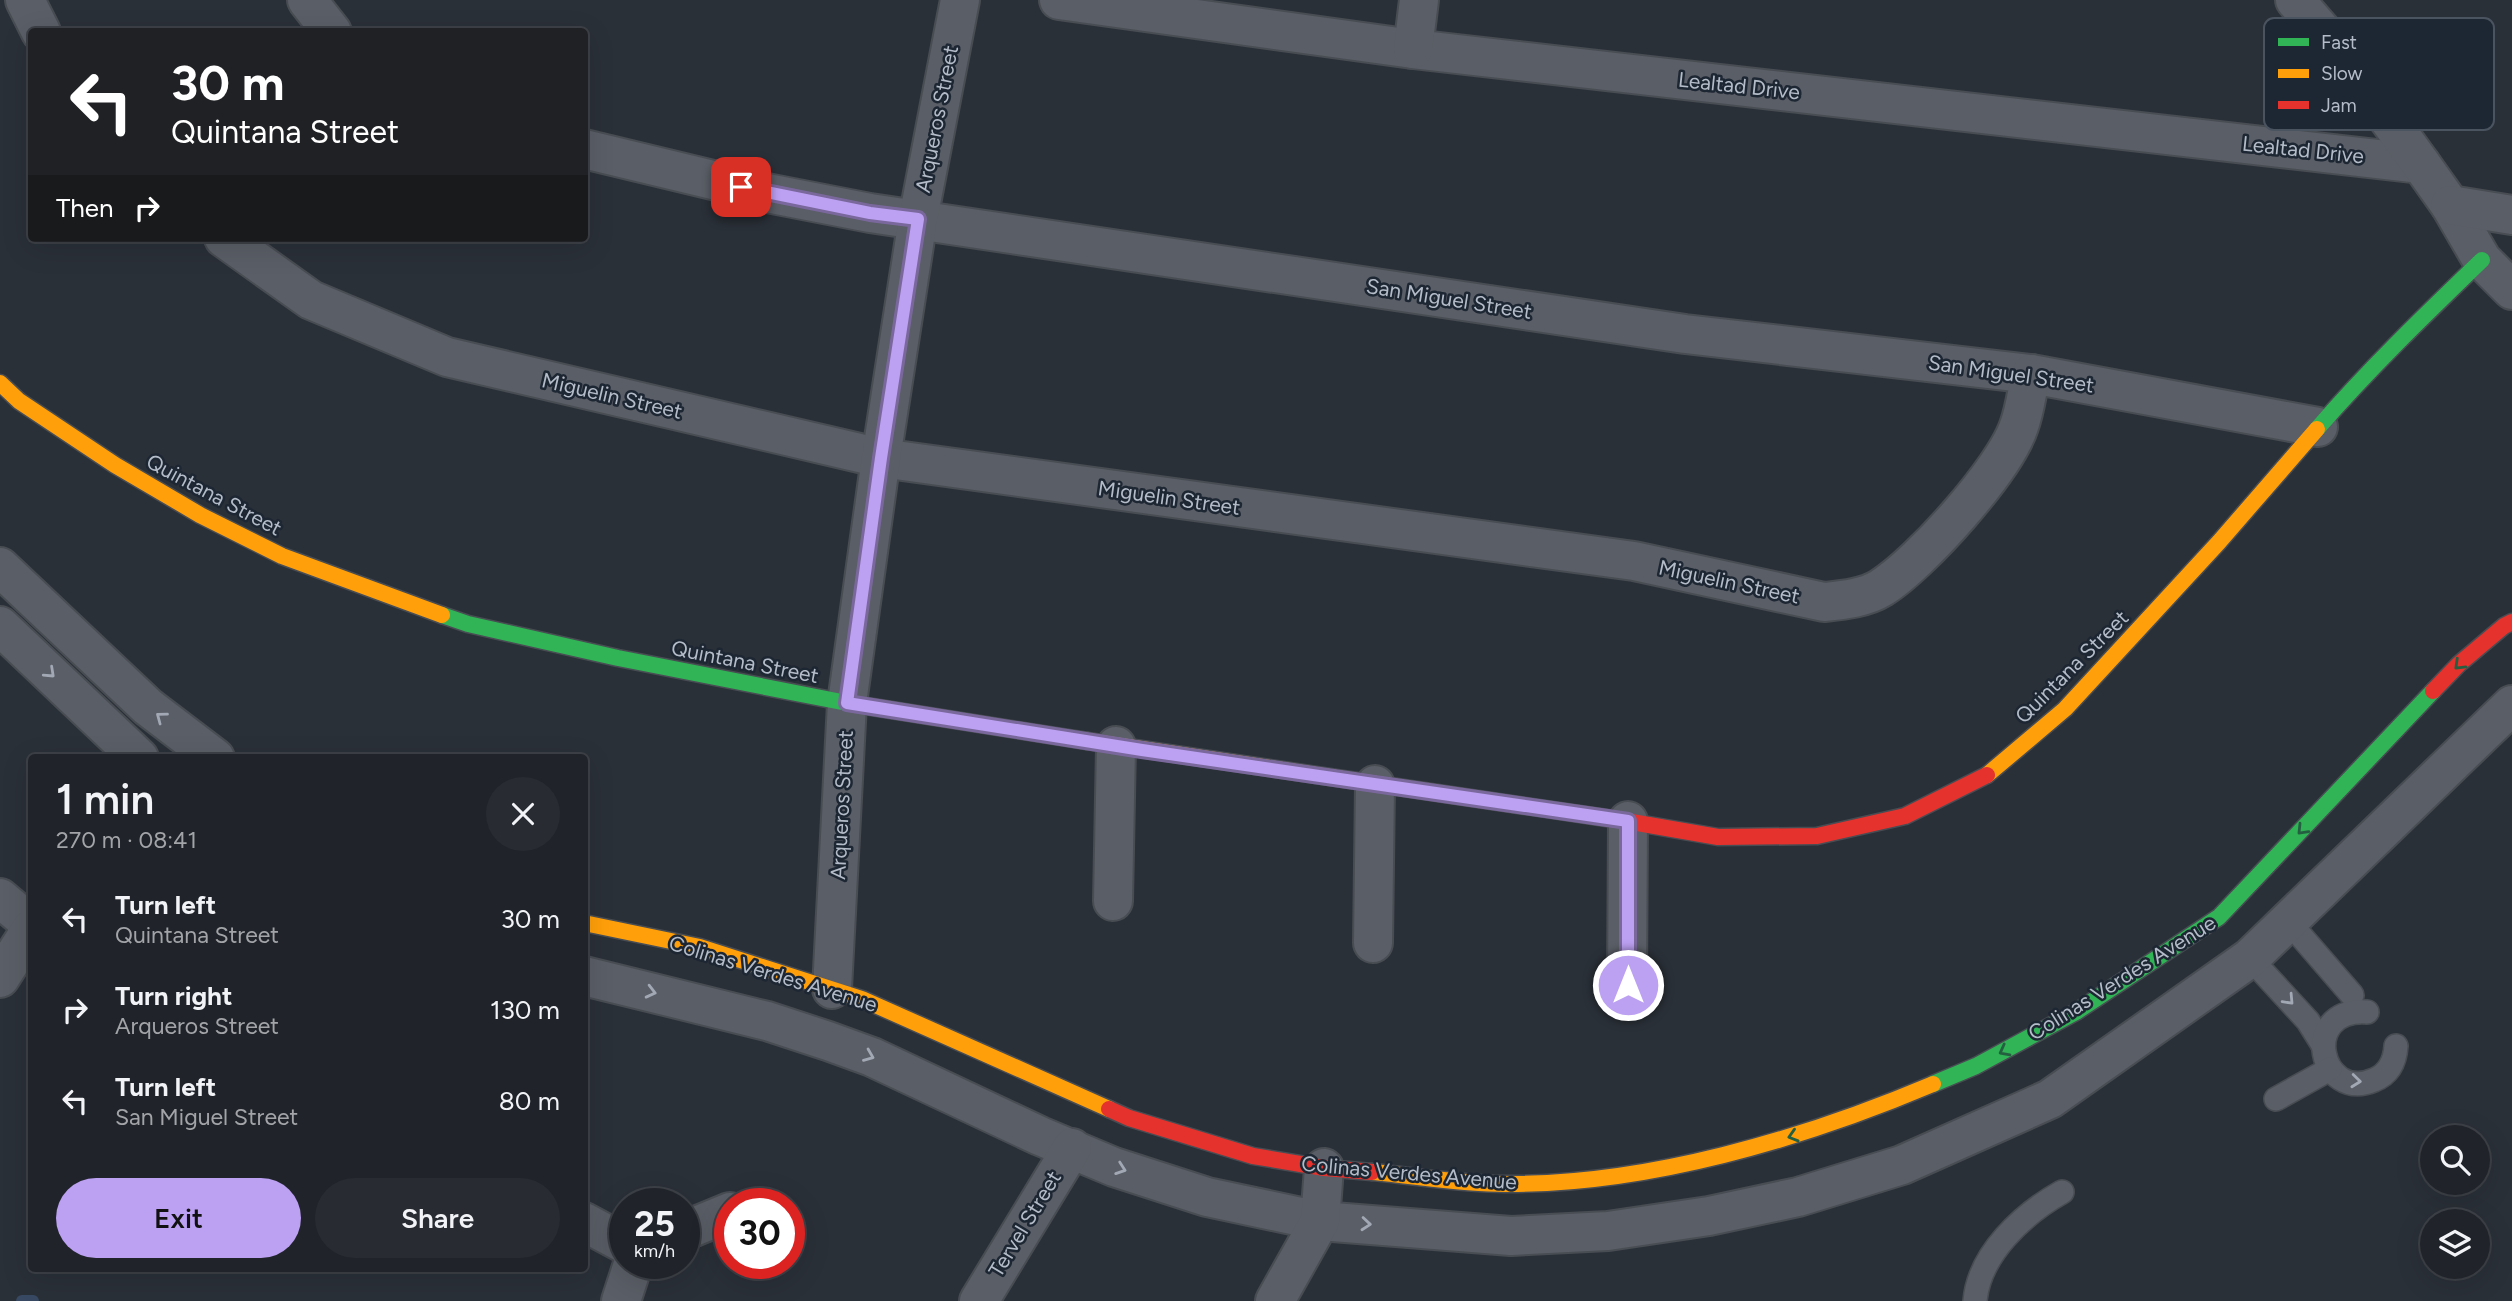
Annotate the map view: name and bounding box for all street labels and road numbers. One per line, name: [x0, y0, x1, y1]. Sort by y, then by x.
street label: Arqueros Street: [910, 43, 963, 195]
street label: Lealtad Drive: [1677, 67, 1801, 104]
street label: Lealtad Drive: [2241, 131, 2365, 168]
street label: San Miguel Street: [1365, 273, 1534, 324]
street label: San Miguel Street: [1927, 349, 2096, 398]
street label: Miguelin Street: [539, 367, 685, 424]
street label: Quintana Street: [142, 448, 286, 541]
street label: Miguelin Street: [1096, 475, 1242, 520]
street label: Miguelin Street: [1656, 554, 1802, 609]
street label: Quintana Street: [2010, 605, 2133, 728]
street label: Quintana Street: [669, 635, 821, 688]
street label: Arqueros Street: [825, 730, 858, 880]
street label: Colinas Verdes Avenue: [2023, 910, 2220, 1045]
street label: Colinas Verdes Avenue: [666, 930, 880, 1017]
street label: Colinas Verdes Avenue: [1300, 1151, 1518, 1194]
street label: Tervel Street: [983, 1166, 1066, 1281]

